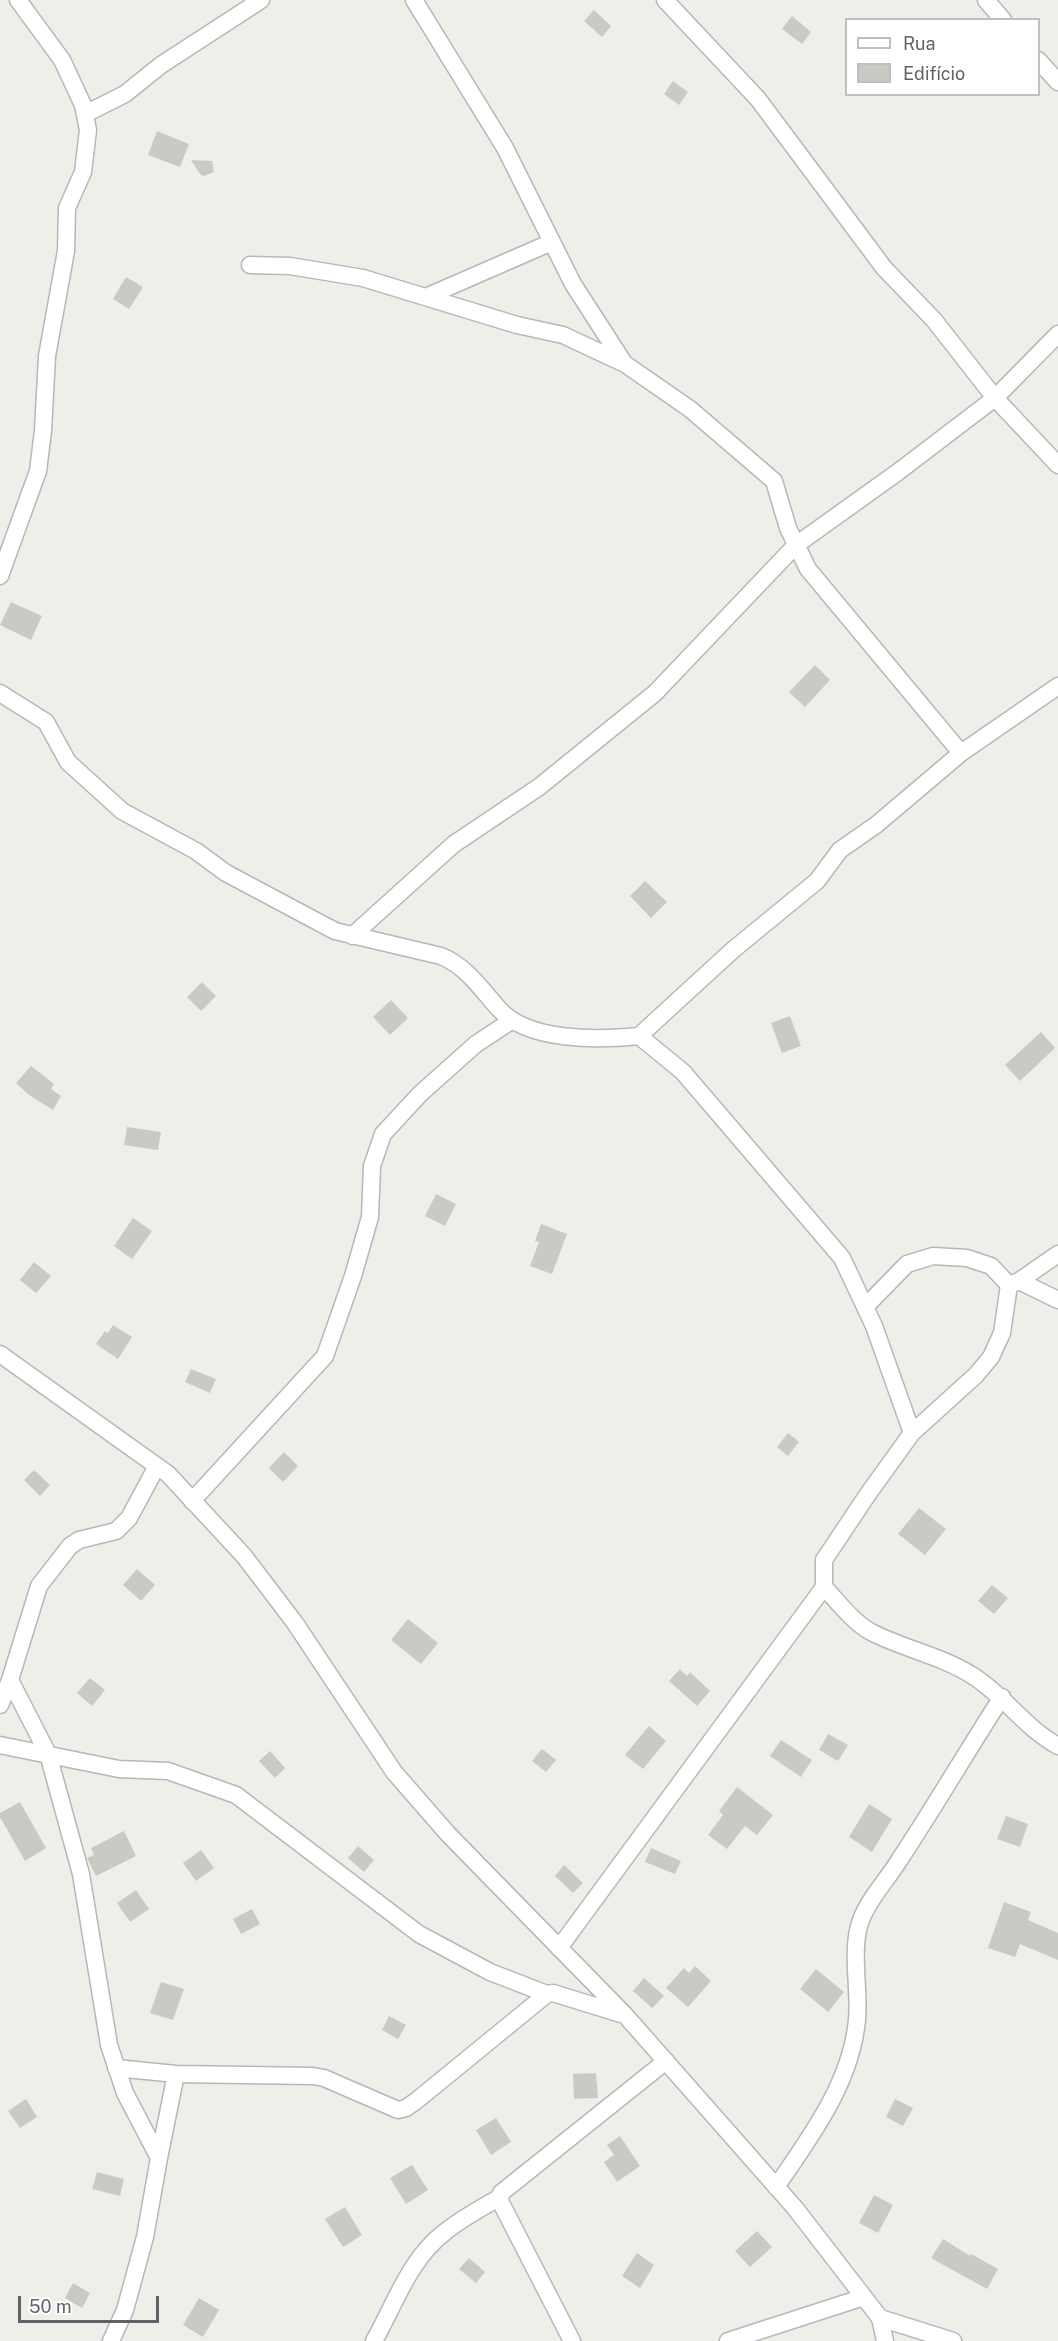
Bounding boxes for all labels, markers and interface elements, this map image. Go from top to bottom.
legend [845,18,1040,96]
text: Rua [903,33,935,54]
text: Edifício [903,63,965,84]
scale bar [21,2284,162,2322]
text: 50 m [29,2296,72,2317]

